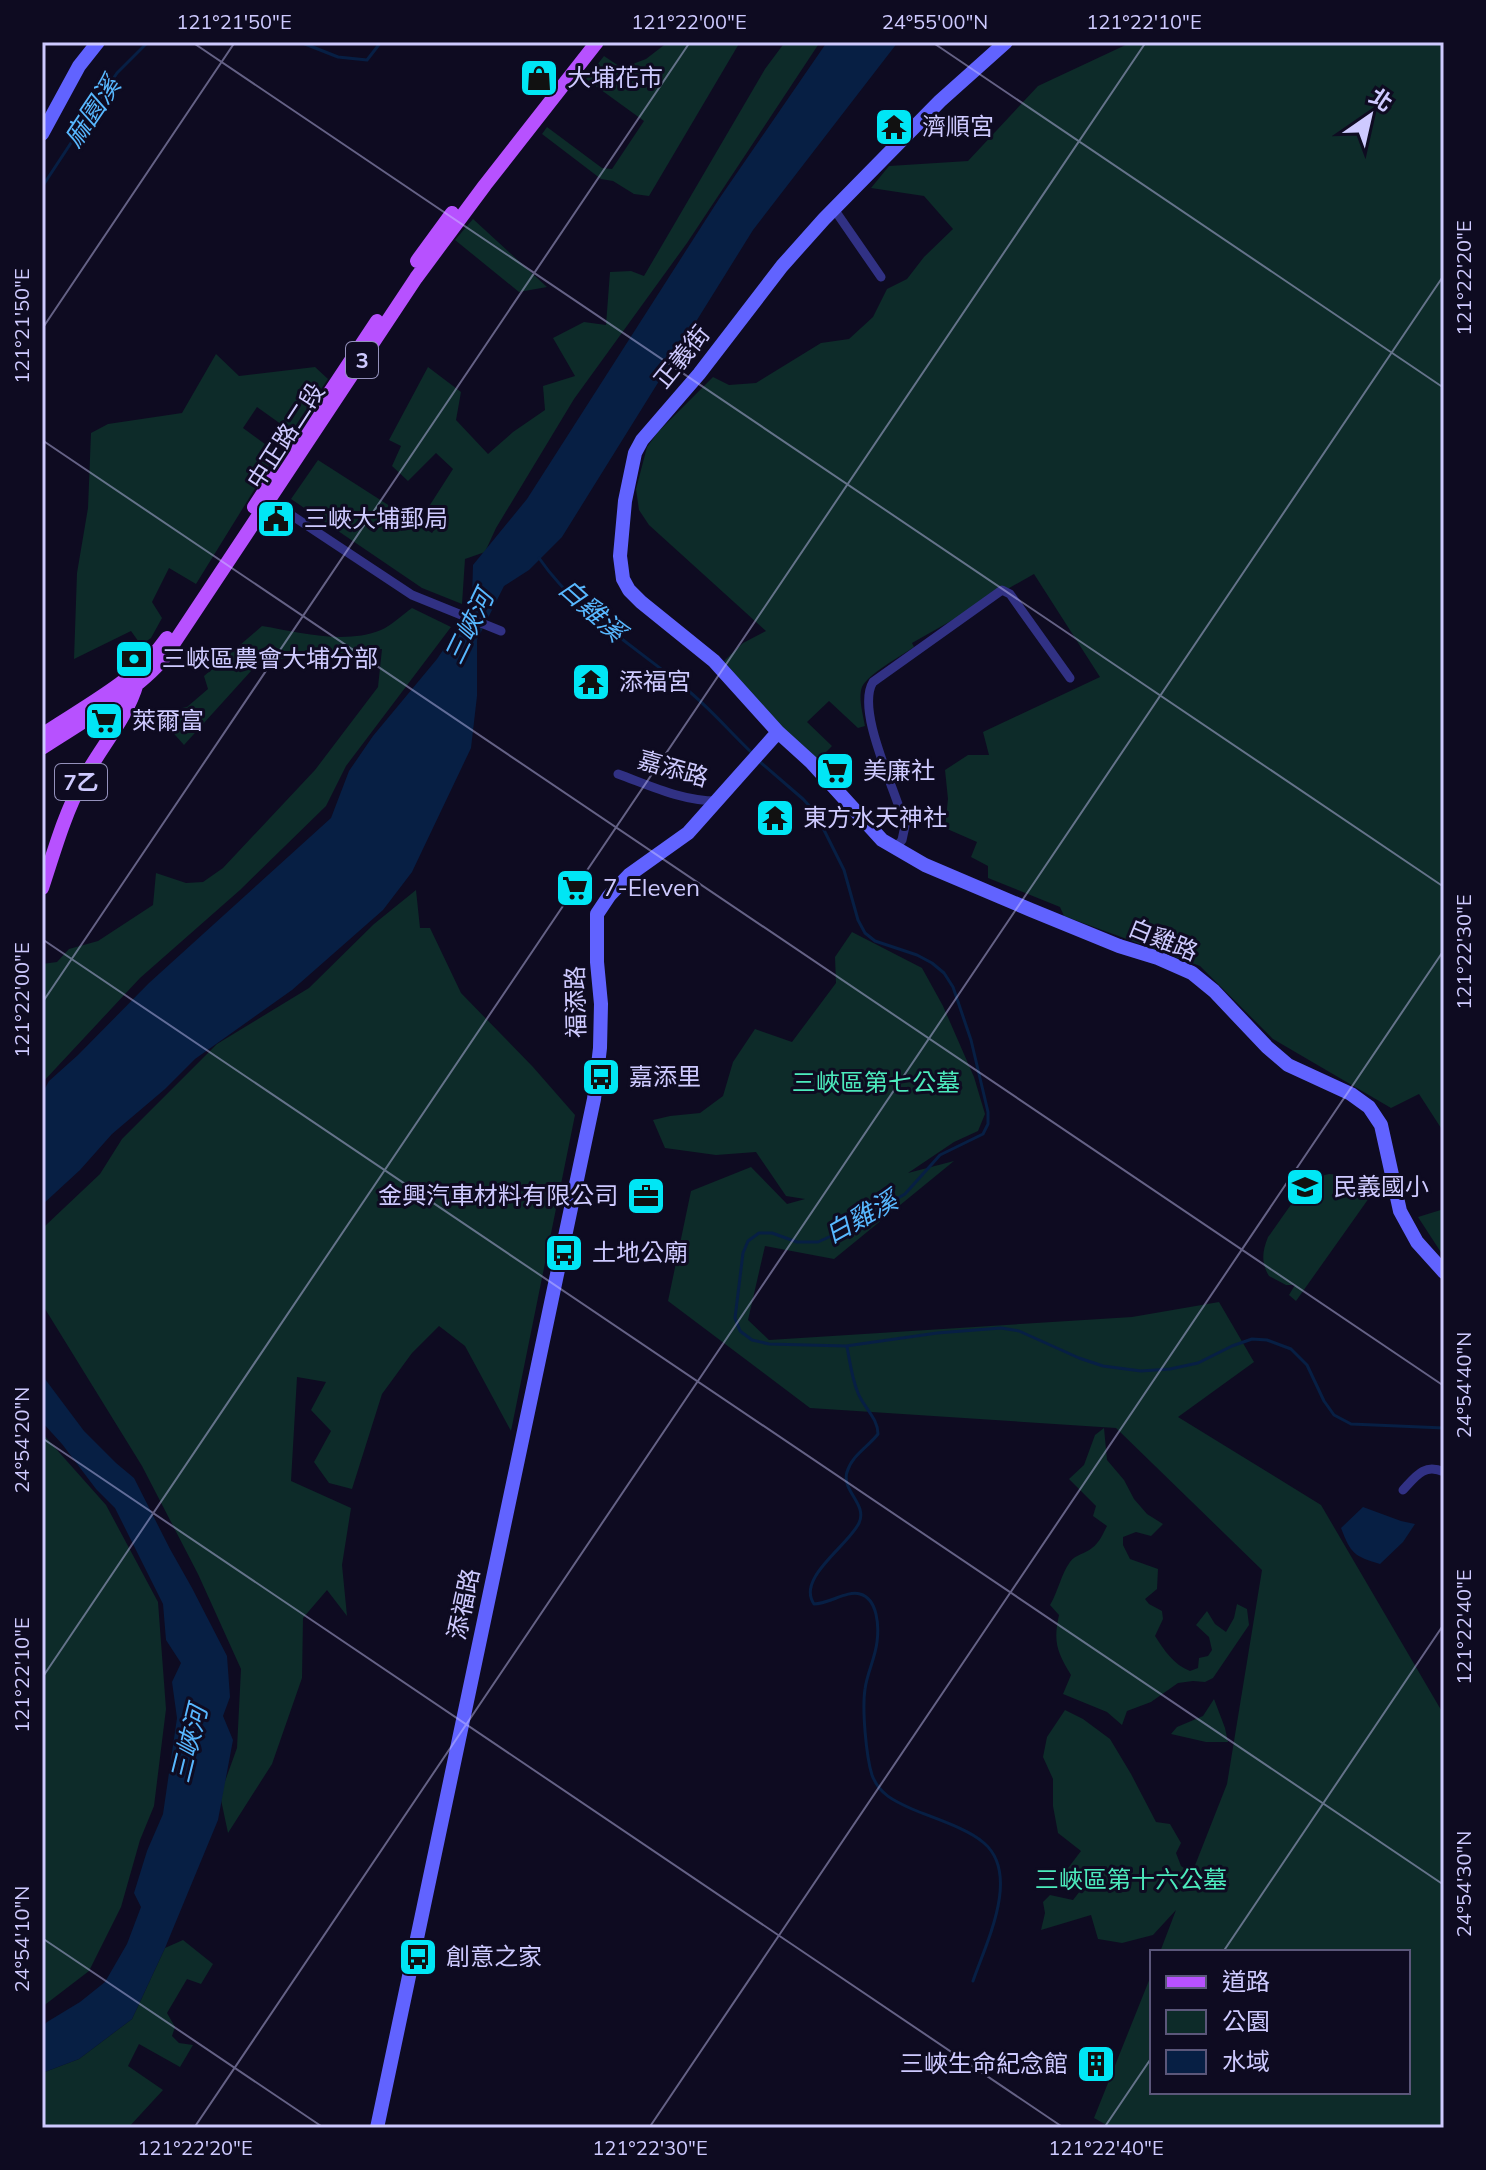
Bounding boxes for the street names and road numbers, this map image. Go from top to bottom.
street label: 正義街 [647,319,716,394]
road number: 3 [346,342,378,378]
street label: 中正路二段 [240,377,330,494]
street label: 嘉添路 [635,744,712,792]
road number: 7乙 [55,764,107,800]
street label: 白雞路 [1124,912,1202,966]
street label: 福添路 [559,966,591,1038]
street label: 添福路 [441,1565,485,1642]

